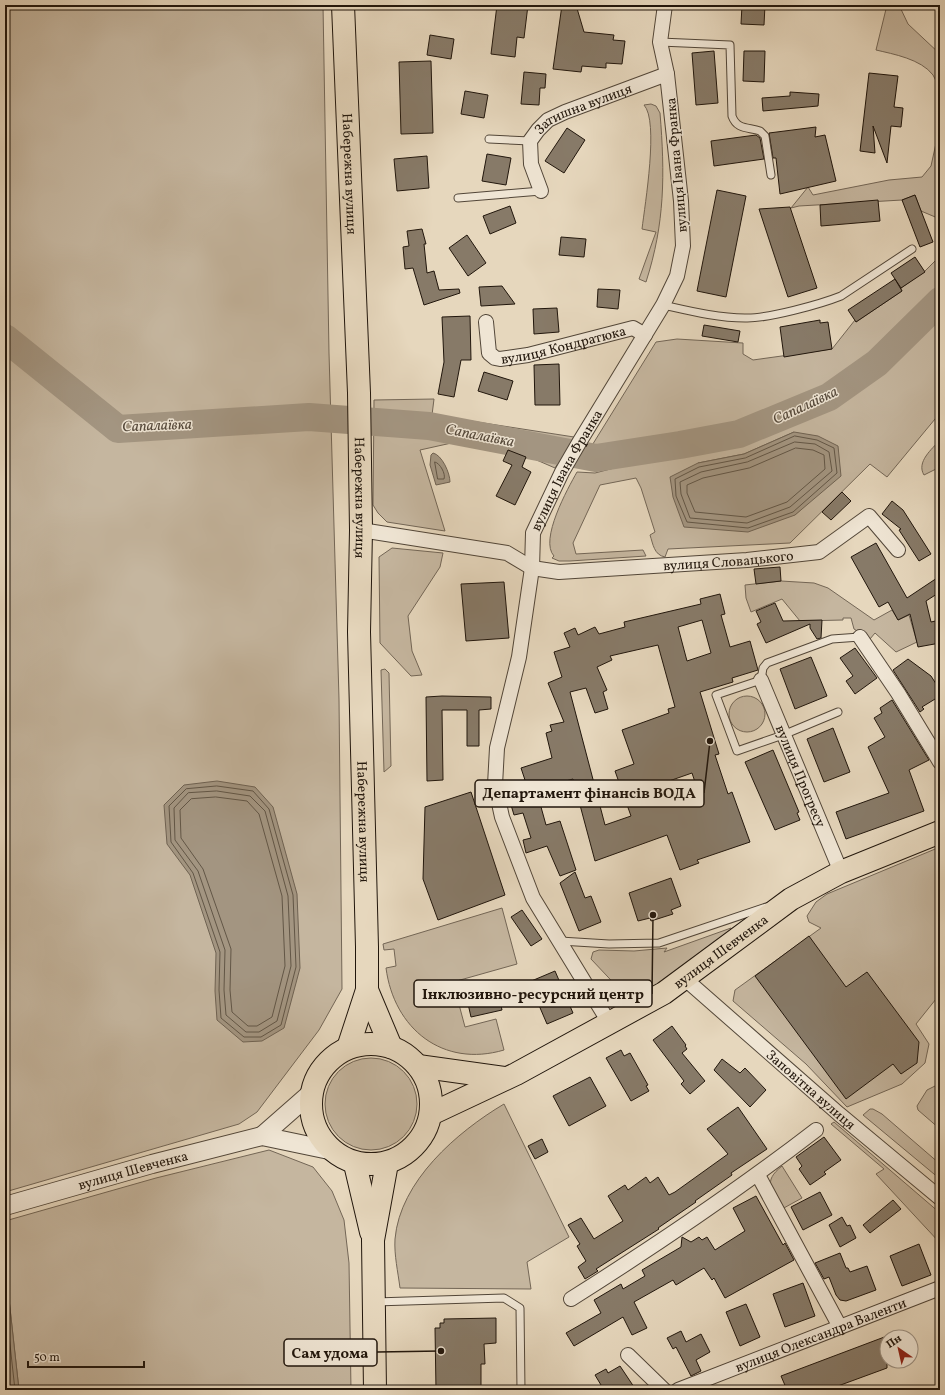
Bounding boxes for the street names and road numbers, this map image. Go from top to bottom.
street label: Затишна вулиця [531,80,635,139]
street label: вулиця Івана Франка [662,97,693,233]
street label: Набережна вулиця [336,113,360,235]
street label: вулиця Кондратюка [500,322,628,370]
street label: вулиця Івана Франка [527,407,608,535]
street label: Набережна вулиця [349,437,369,559]
street label: вулиця Словацького [663,547,795,576]
street label: вулиця Прогресу [770,723,830,831]
street label: Набережна вулиця [351,761,373,883]
street label: вулиця Шевченка [670,911,773,994]
street label: Заповітна вулиця [761,1046,859,1135]
street label: вулиця Шевченка [76,1147,190,1196]
street label: вулиця Олександра Валенти [733,1294,910,1378]

